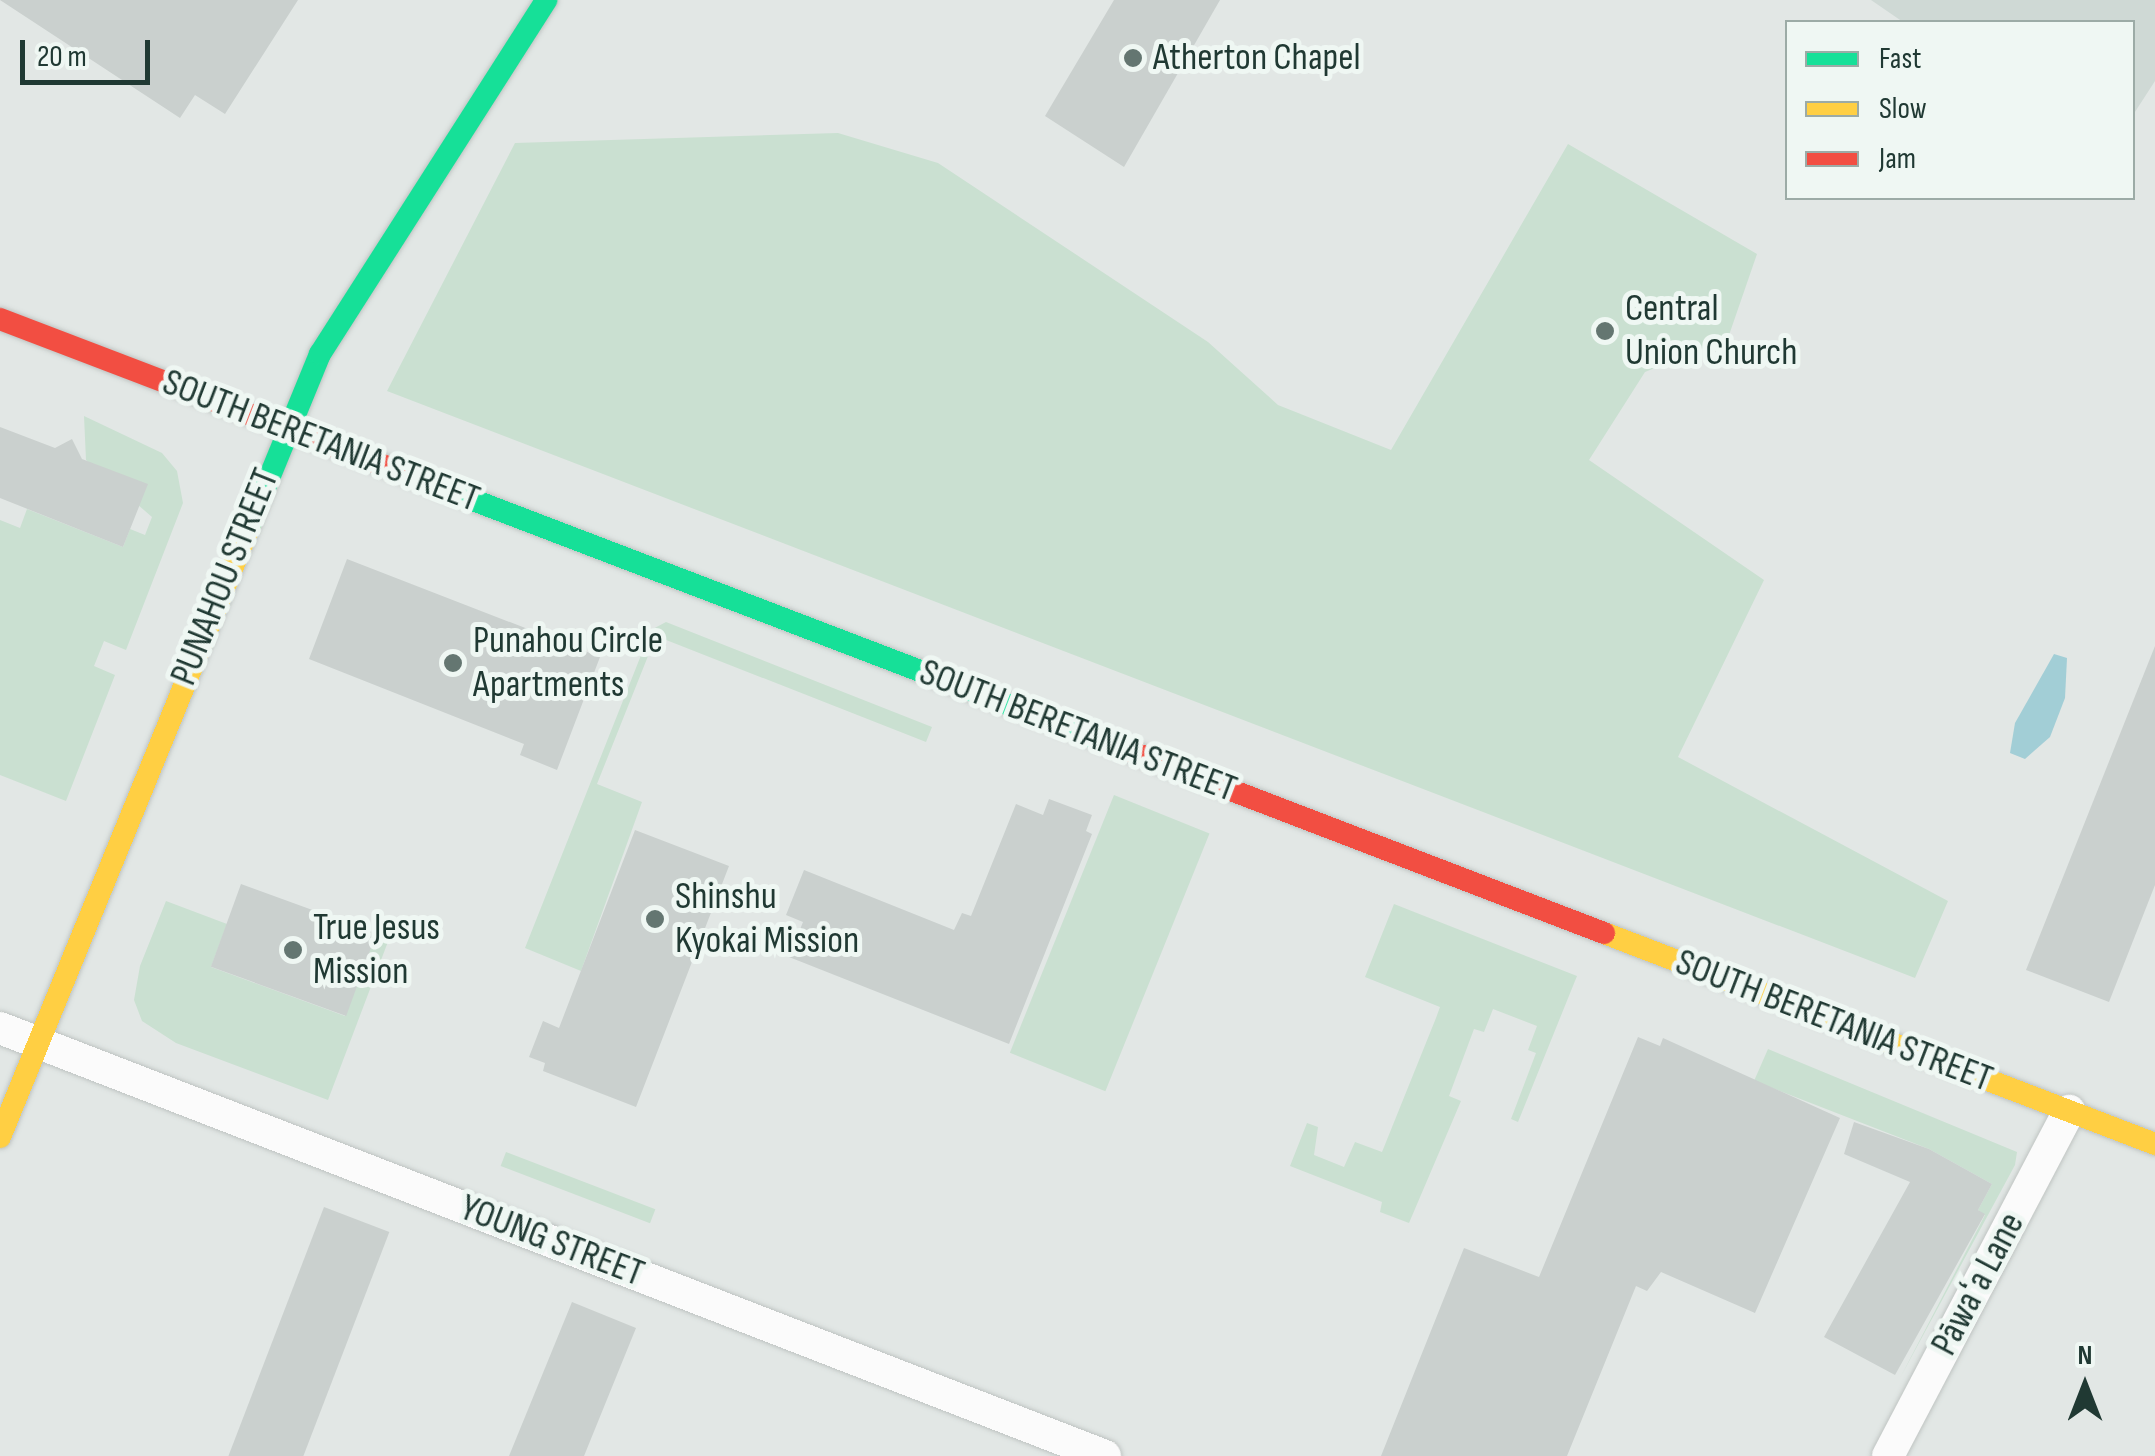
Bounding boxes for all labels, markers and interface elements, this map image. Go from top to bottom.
scale bar [25,20,155,82]
legend [1785,20,2135,200]
place label: Atherton Chapel [1153,35,1361,81]
text: 20 m [37,39,87,75]
text: Fast [1879,41,1921,77]
marker: Atherton Chapel [1122,47,1144,69]
text: Slow [1879,91,1927,127]
text: Jam [1879,141,1916,177]
place label: Central Union Church [1625,286,1798,376]
marker: Central Union Church [1594,320,1616,342]
street label: SOUTH BERETANIA STREET [156,360,486,522]
street label: PUNAHOU STREET [161,462,289,692]
place label: Punahou Circle Apartments [473,618,663,708]
street label: SOUTH BERETANIA STREET [913,650,1243,812]
marker: Punahou Circle Apartments [442,652,464,674]
place label: Shinshu Kyokai Mission [675,874,859,964]
place label: True Jesus Mission [313,905,440,994]
marker: Shinshu Kyokai Mission [644,908,666,930]
marker: True Jesus Mission [282,939,304,961]
street label: SOUTH BERETANIA STREET [1669,940,1999,1102]
street label: YOUNG STREET [454,1185,650,1297]
street label: Pāwaʻa Lane [1921,1204,2035,1364]
north arrow [2035,1336,2135,1436]
text: N [2078,1339,2092,1372]

